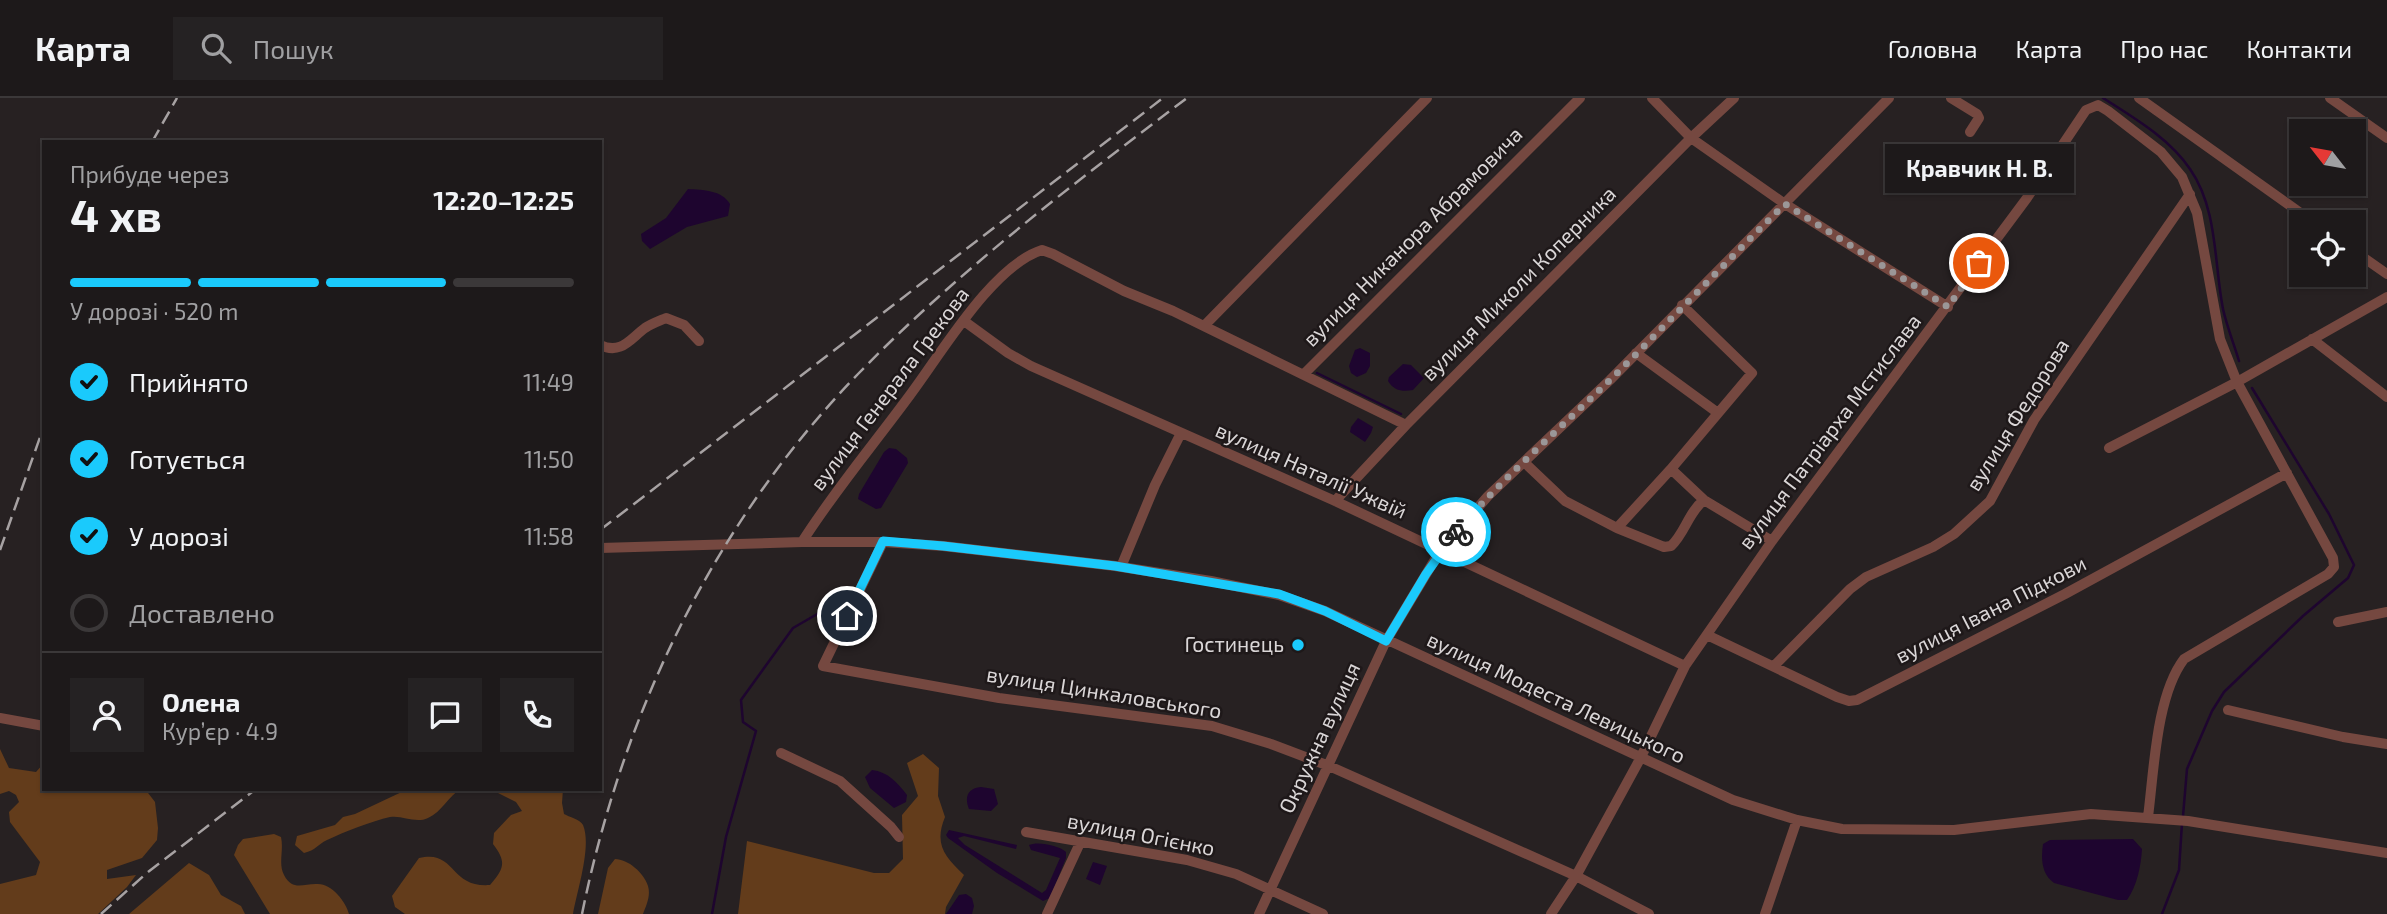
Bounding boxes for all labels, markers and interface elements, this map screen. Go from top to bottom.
search box [173,17,663,80]
text: Карта [35,28,131,68]
icon: search [197,29,235,67]
text: Пошук [253,33,334,64]
text: Головна [1888,34,1978,63]
text: Карта [2016,34,2082,63]
text: Про нас [2120,34,2208,63]
text: Контакти [2246,34,2352,63]
north arrow [2289,119,2366,196]
map controls [2289,119,2366,287]
street label: вулиця Никанора Абрамовича [1297,121,1528,352]
callout: Кравчик Н. В. [1884,144,2074,193]
text: Кравчик Н. В. [1906,154,2053,182]
text: Прибуде через [70,160,230,188]
street label: вулиця Миколи Коперника [1416,181,1621,386]
text: 12:20–12:25 [433,184,574,215]
text: 4 хв [70,186,162,241]
button: locate [2289,210,2366,287]
pin [1949,233,2009,293]
icon: bag [1960,244,1998,282]
street label: вулиця Генерала Грекова [804,282,974,495]
text: У дорозі · 520 m [70,297,238,325]
street label: вулиця Патріарха Мстислава [1732,309,1926,554]
street label: вулиця Федорова [1960,333,2074,495]
icon: check [70,363,108,401]
text: Прийнято [129,366,249,397]
text: 11:49 [523,368,574,396]
street label: вулиця Наталії Ужвій [1212,416,1411,524]
icon: check [70,440,108,478]
text: Готується [129,443,246,474]
text: 11:50 [524,445,574,473]
courier [1421,497,1491,567]
icon: bike [1437,513,1475,551]
icon: check [70,517,108,555]
text: У дорозі [129,520,229,551]
text: 11:58 [524,522,574,550]
street label: вулиця Івана Підкови [1891,550,2090,669]
pin [817,586,877,646]
text: Доставлено [129,597,275,628]
icon: home [828,597,866,635]
street label: вулиця Модеста Левицького [1423,626,1690,769]
place label: Гостинець [1185,631,1284,656]
marker: Гостинець [1290,637,1306,653]
street label: Окружна вулиця [1273,658,1365,817]
street label: вулиця Цинкаловського [985,661,1224,723]
button: person [70,678,144,752]
button: chat [408,678,482,752]
button: phone [500,678,574,752]
text: Олена [162,686,240,717]
text: Кур’єр · 4.9 [162,717,278,745]
street label: вулиця Огієнко [1065,807,1217,861]

